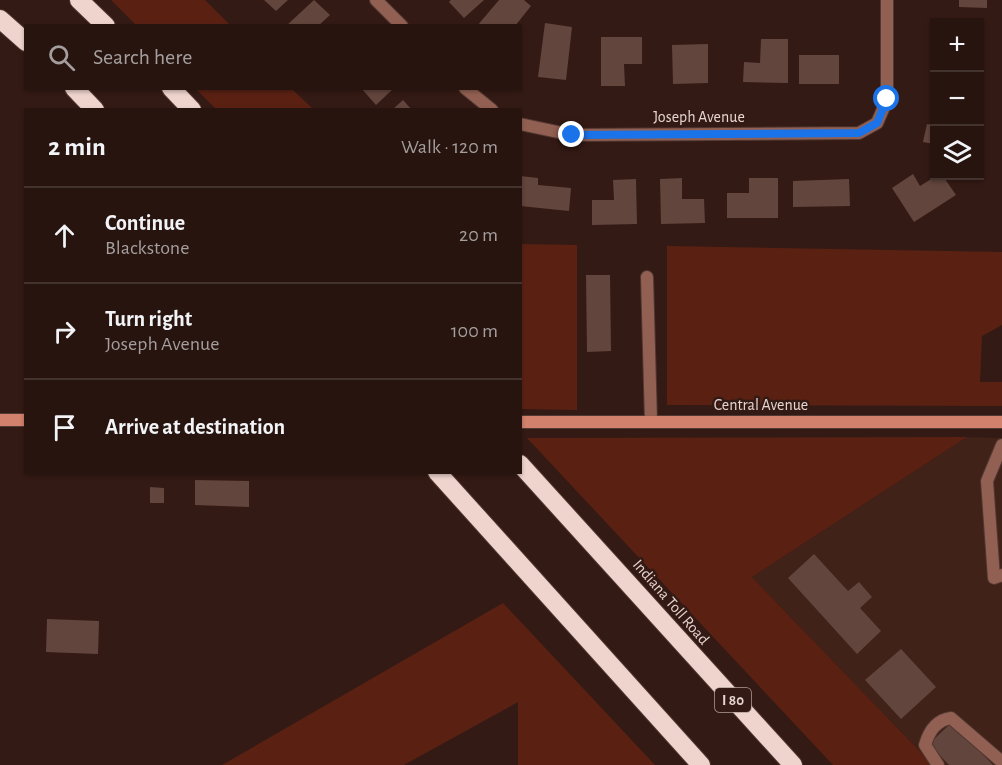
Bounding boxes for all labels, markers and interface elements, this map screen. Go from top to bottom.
map controls [930,18,984,180]
button: + [930,18,984,72]
search box [24,24,522,90]
icon: search [45,41,78,74]
text: Search here [93,46,192,68]
button: − [930,72,984,126]
route start [873,85,899,111]
street label: Joseph Avenue [653,109,745,125]
route end [558,121,584,147]
button: layers [930,126,984,180]
text: 2 min [48,134,106,160]
text: Walk · 120 m [401,137,498,157]
text: Continue [105,212,185,234]
icon: ahead [48,219,81,252]
text: 20 m [459,225,498,245]
text: Blackstone [105,238,189,258]
text: Turn right [105,308,192,330]
icon: right [48,315,81,348]
text: 100 m [451,321,498,341]
text: Joseph Avenue [105,334,219,354]
street label: Central Avenue [714,397,808,413]
icon: arrive [48,411,81,444]
text: Arrive at destination [105,416,285,438]
street label: Indiana Toll Road [630,556,712,648]
road number: I 80 [715,688,751,712]

